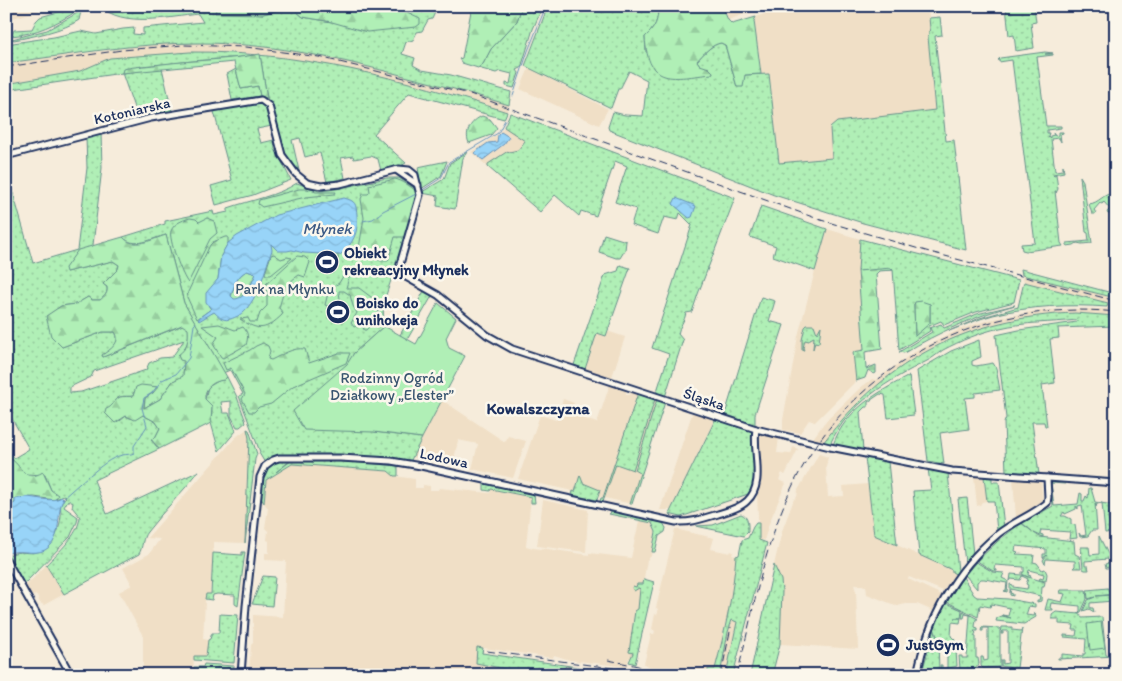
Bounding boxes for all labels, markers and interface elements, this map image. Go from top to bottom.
street label: Kotoniarska [92,93,172,129]
water label: Młynek [302,219,352,238]
place label: Obiekt rekreacyjny Młynek [344,244,469,280]
sports icon: Obiekt rekreacyjny Młynek [314,249,340,275]
park label: Park na Młynku [235,280,335,298]
place label: Boisko do unihokeja [355,294,419,330]
sports icon: Boisko do unihokeja [325,299,351,325]
park label: Rodzinny Ogród Działkowy „Elester” [330,369,455,404]
street label: Śląska [681,384,727,414]
district label: Kowalszczyzna [486,399,590,419]
street label: Lodowa [418,444,470,472]
sports icon: JustGym [875,632,901,658]
place label: JustGym [905,636,964,655]

